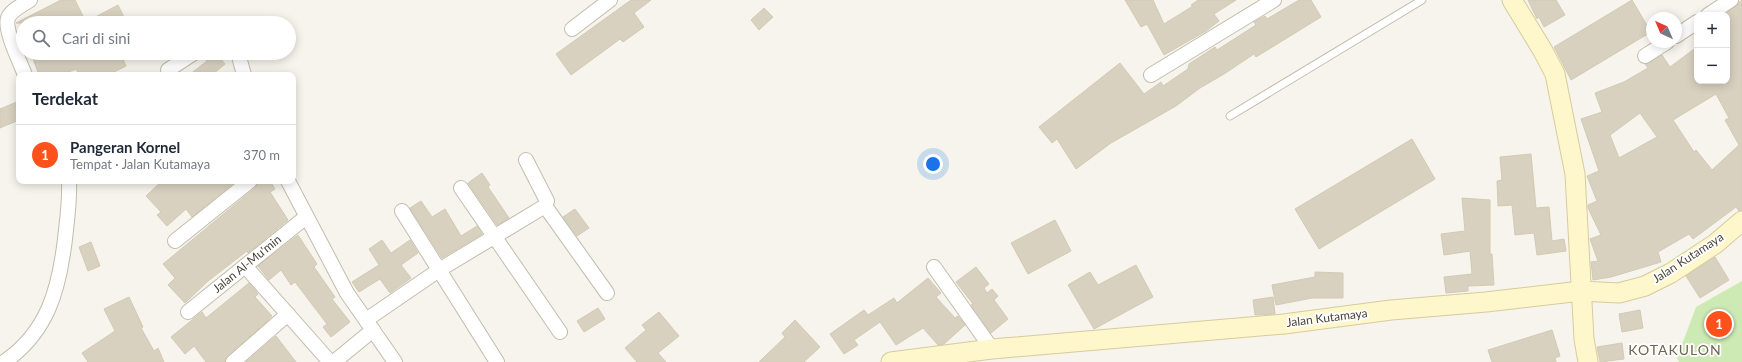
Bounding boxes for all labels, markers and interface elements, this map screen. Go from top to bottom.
north arrow [1646,12,1682,48]
map controls [1694,12,1730,84]
button: + [1694,12,1730,48]
search box [16,16,296,60]
icon: search [30,27,52,49]
text: Cari di sini [62,29,130,47]
button: − [1694,48,1730,84]
text: Terdekat [32,88,98,109]
text: Pangeran Kornel [70,138,180,156]
text: 1 [41,147,49,163]
text: 370 m [243,147,280,163]
your location [923,154,943,174]
text: Tempat · Jalan Kutamaya [70,156,210,172]
street label: Jalan Kutamaya [1649,229,1726,286]
street label: Jalan Al-Mu'min [209,231,284,296]
street label: Jalan Kutamaya [1285,305,1368,330]
pin: 1 [1706,309,1732,339]
district label: KOTAKULON [1628,341,1722,358]

